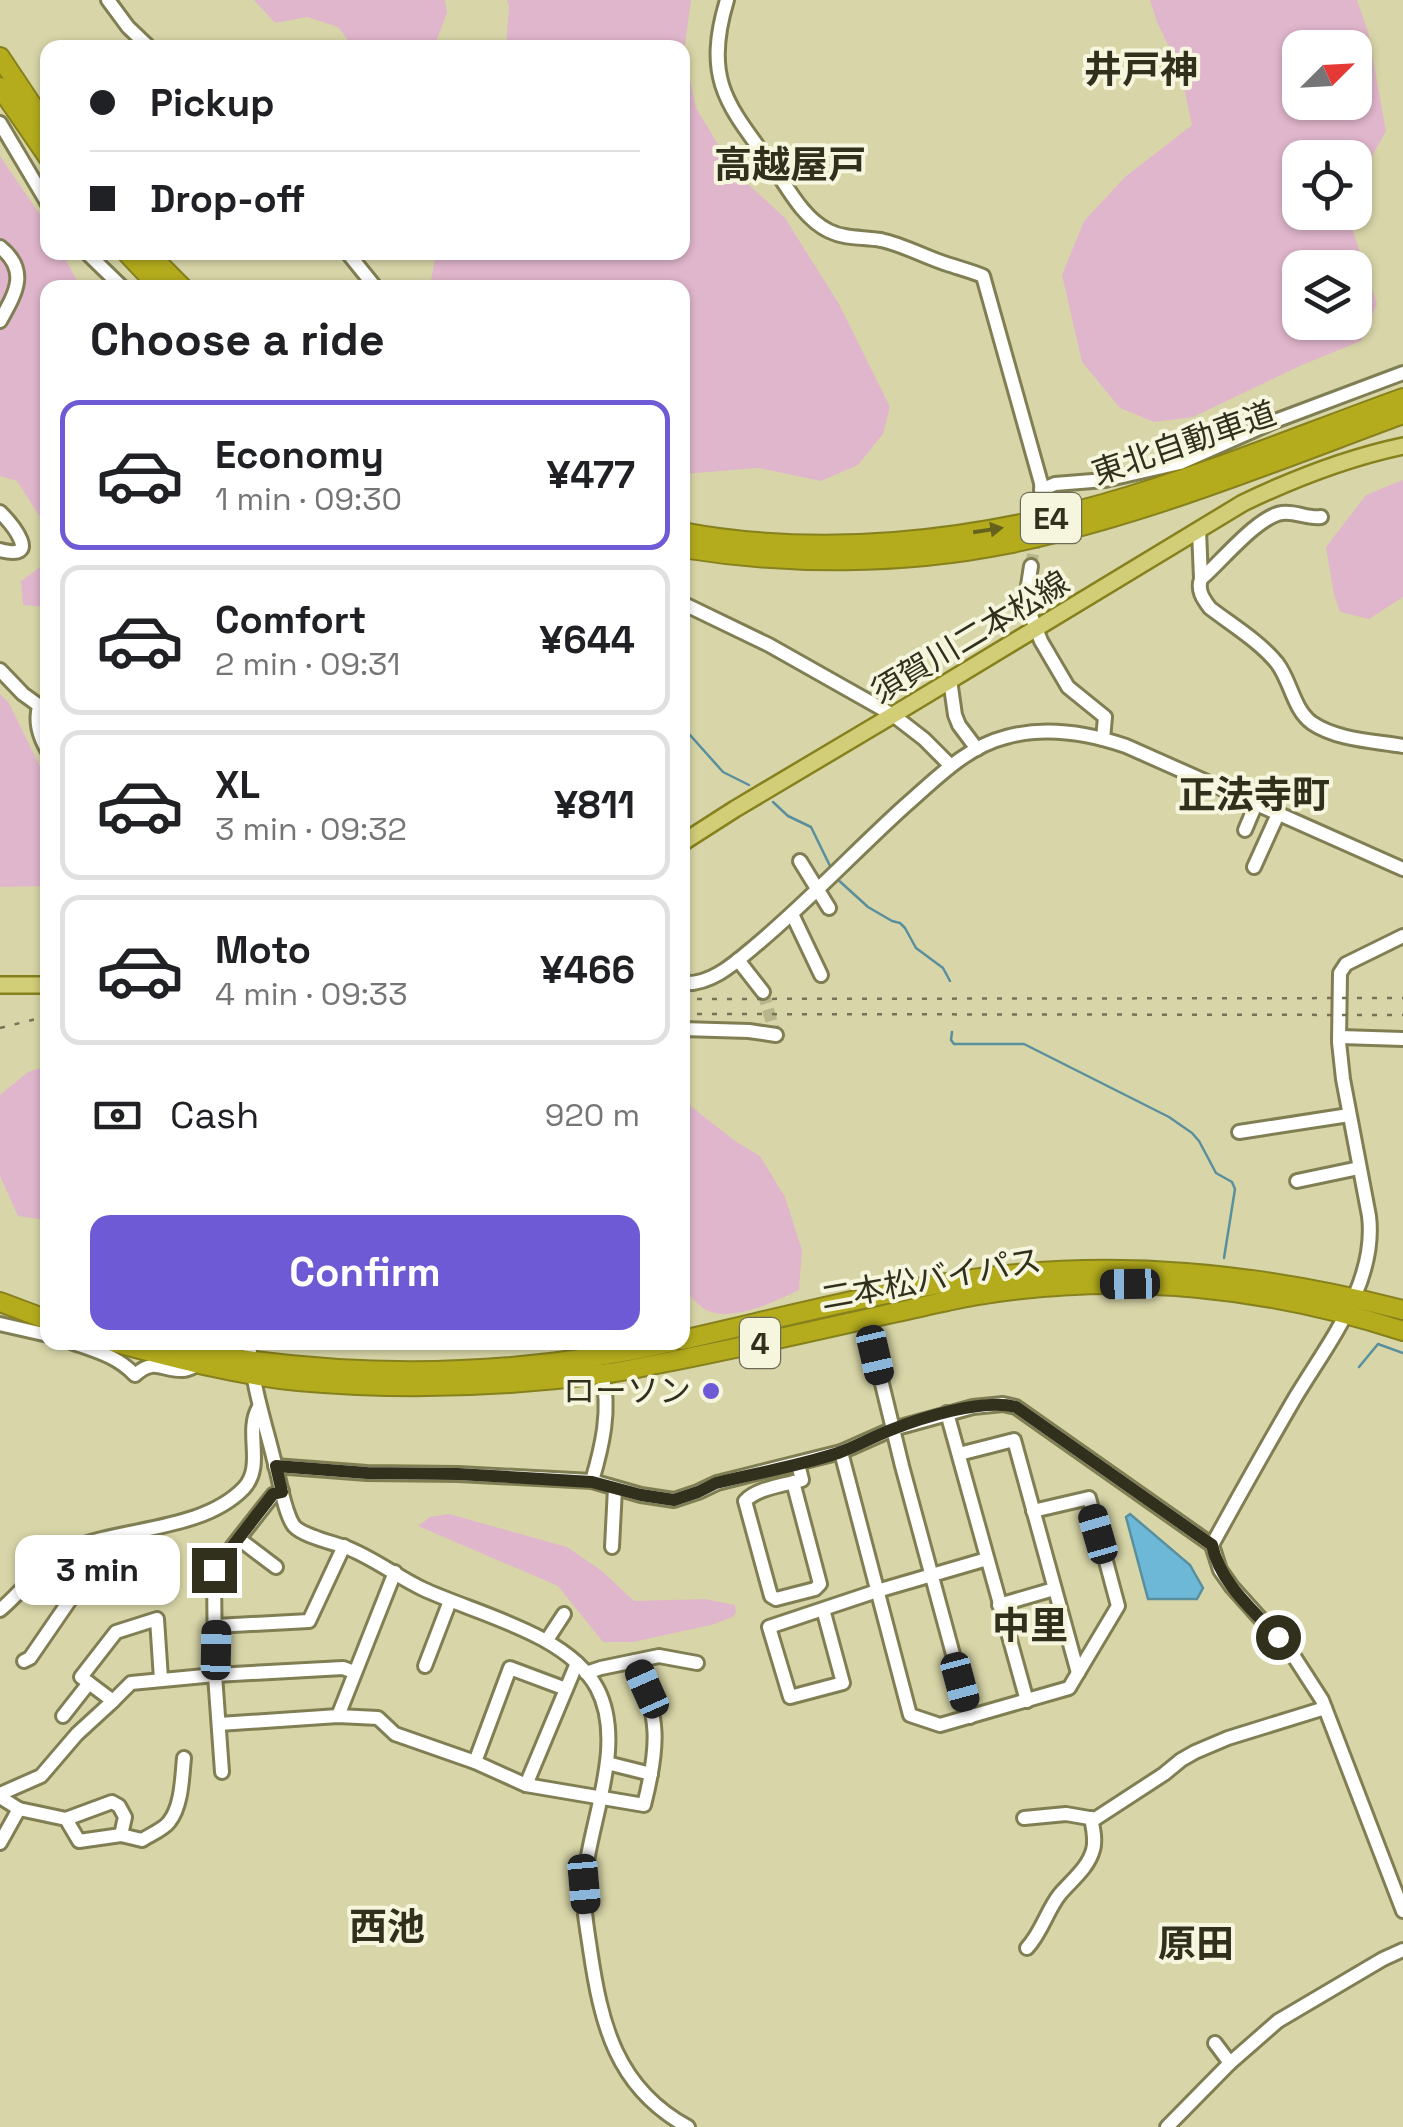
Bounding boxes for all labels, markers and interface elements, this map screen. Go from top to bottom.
north arrow [1282,30,1372,120]
map controls [1282,30,1372,340]
district label: 井戸神 [1084,46,1198,94]
text: Pickup [150,79,274,127]
button: locate [1282,140,1372,230]
district label: 高越屋戸 [714,141,866,189]
text: Drop-off [150,175,305,223]
button: layers [1282,250,1372,340]
text: Choose a ride [90,311,385,368]
street label: 東北自動車道 [1087,393,1281,493]
icon: car [95,430,185,520]
text: Economy [215,431,384,479]
text: ¥477 [547,451,635,499]
text: 1 min · 09:30 [215,479,402,519]
road number: E4 [1021,493,1081,543]
one-way arrow [973,521,1005,537]
street label: 須賀川二本松線 [864,562,1076,712]
icon: car [95,595,185,685]
text: Comfort [215,596,366,644]
text: ¥644 [540,616,635,664]
text: 2 min · 09:31 [215,644,400,684]
icon: car [95,760,185,850]
text: XL [215,761,260,809]
district label: 正法寺町 [1178,771,1330,819]
text: ¥811 [554,781,635,829]
text: 3 min · 09:32 [215,809,407,849]
icon: car [95,925,185,1015]
text: Moto [215,926,311,974]
text: ¥466 [540,946,635,994]
text: 4 min · 09:33 [215,974,407,1014]
icon: cash [90,1088,145,1143]
text: Cash [170,1091,259,1139]
text: 920 m [545,1095,640,1135]
button: Confirm [90,1215,640,1330]
street label: 二本松バイパス [818,1240,1044,1318]
car [1100,1268,1160,1300]
road number: 4 [740,1318,780,1368]
car [854,1322,896,1388]
place label: ローソン [563,1371,691,1411]
marker: ローソン [700,1380,722,1402]
car [1075,1501,1121,1567]
callout: 3 min [14,1535,179,1605]
route end [192,1548,237,1593]
text: 3 min [56,1550,139,1590]
district label: 中里 [992,1602,1068,1650]
route start [1256,1615,1301,1660]
car [200,1620,232,1680]
car [938,1649,982,1715]
car [621,1655,673,1723]
car [566,1853,602,1915]
district label: 西池 [349,1903,425,1951]
district label: 原田 [1158,1920,1234,1968]

